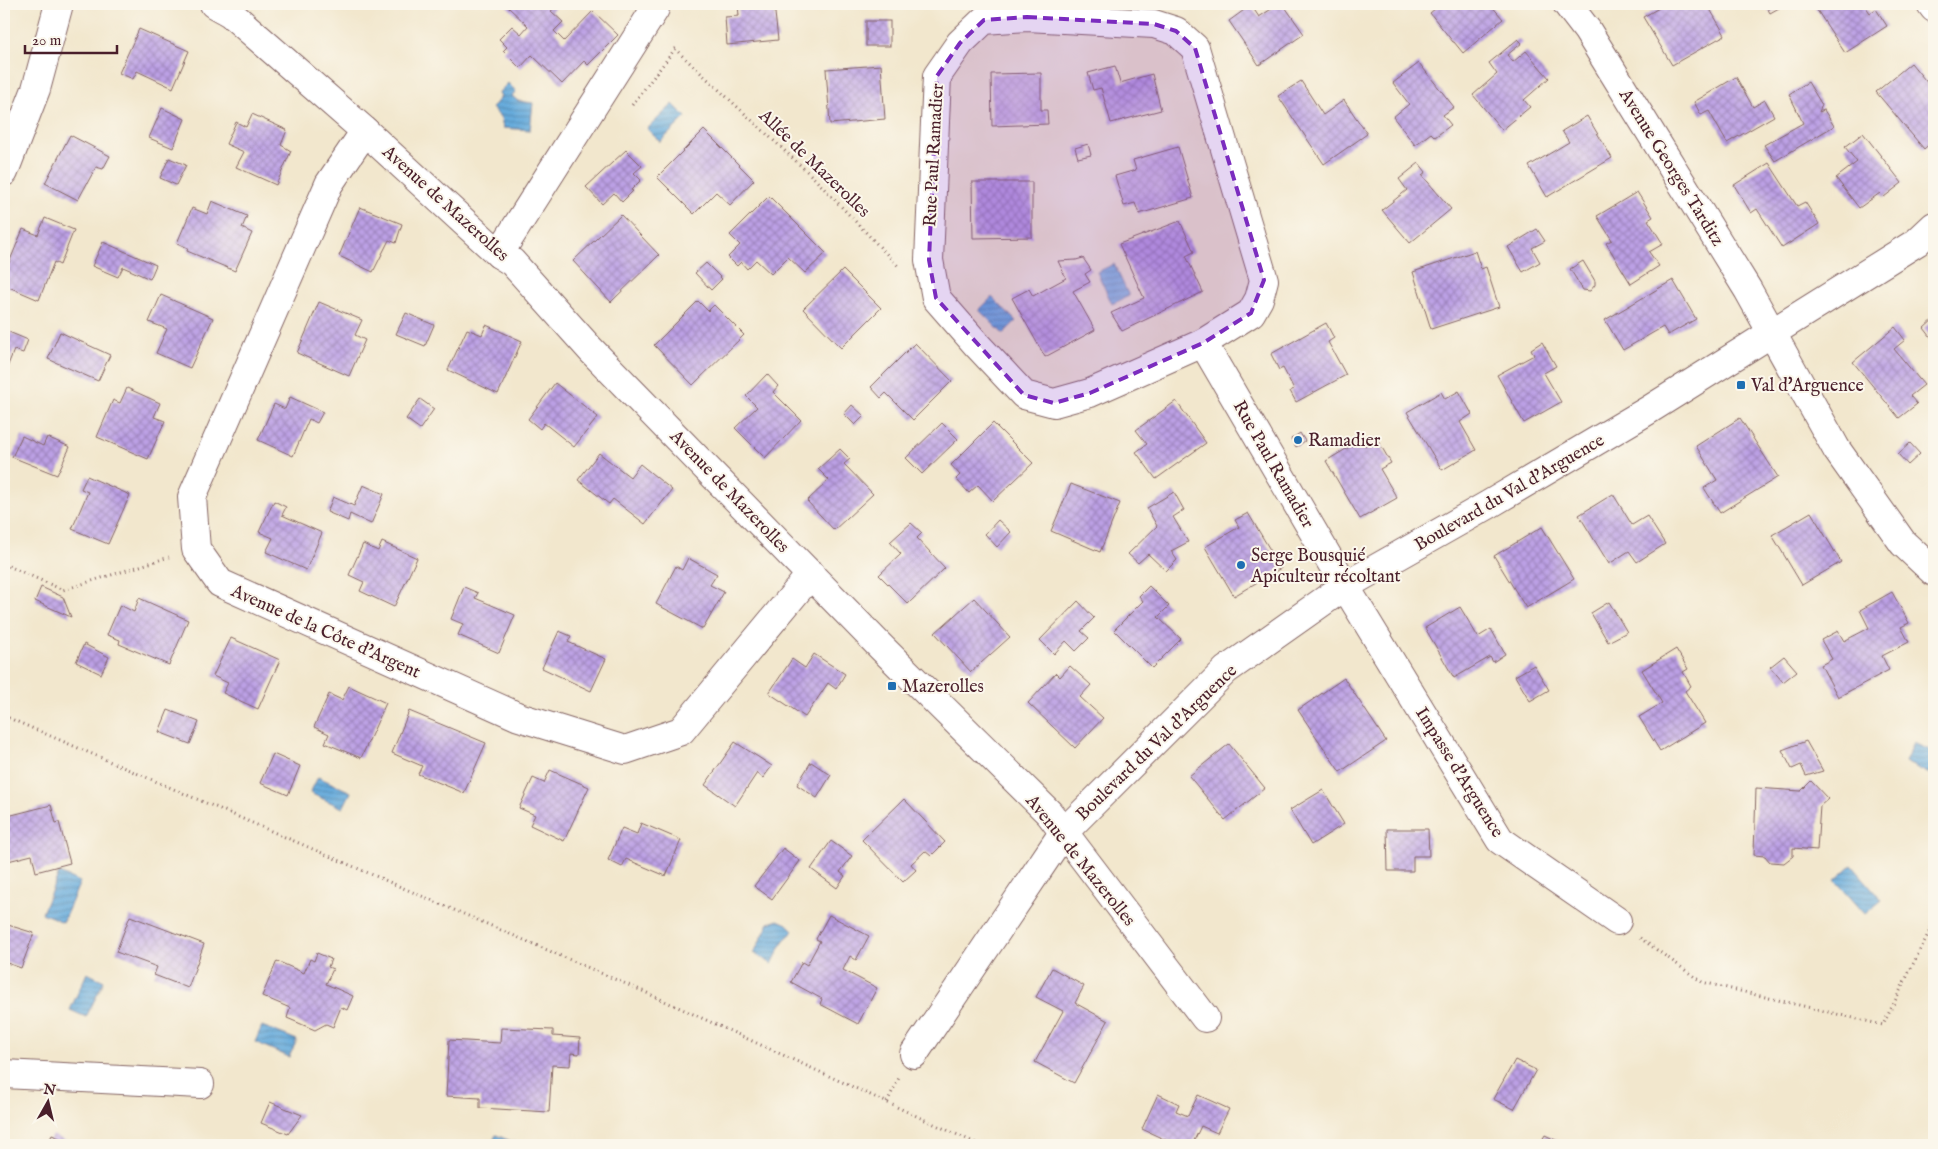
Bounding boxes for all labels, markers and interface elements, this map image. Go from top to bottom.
scale bar [25,22,118,54]
text: 20 m [32,31,62,50]
street label: Rue Paul Ramadier [919,82,950,227]
street label: Avenue Georges Tarditz [1612,84,1728,251]
street label: Allée de Mazerolles [753,104,874,223]
street label: Avenue de Mazerolles [376,140,513,267]
place label: Val d'Arguence [1750,375,1864,398]
marker: Val d'Arguence [1735,379,1747,391]
street label: Rue Paul Ramadier [1227,397,1319,533]
street label: Avenue de Mazerolles [663,425,794,559]
street label: Boulevard du Val d'Arguence [1411,429,1609,557]
place label: Ramadier [1308,430,1381,453]
marker: Ramadier [1292,434,1304,446]
place label: Serge Bousquié Apiculteur récoltant [1250,545,1401,589]
marker: Serge Bousquié Apiculteur récoltant [1235,559,1247,571]
street label: Avenue de la Côte d'Argent [226,580,424,684]
street label: Boulevard du Val d'Arguence [1072,660,1243,826]
place label: Mazerolles [902,676,984,699]
marker: Mazerolles [886,680,898,692]
street label: Impasse d'Arguence [1409,703,1508,842]
street label: Avenue de Mazerolles [1019,790,1140,931]
north arrow [22,1076,72,1126]
text: N [41,1080,57,1100]

